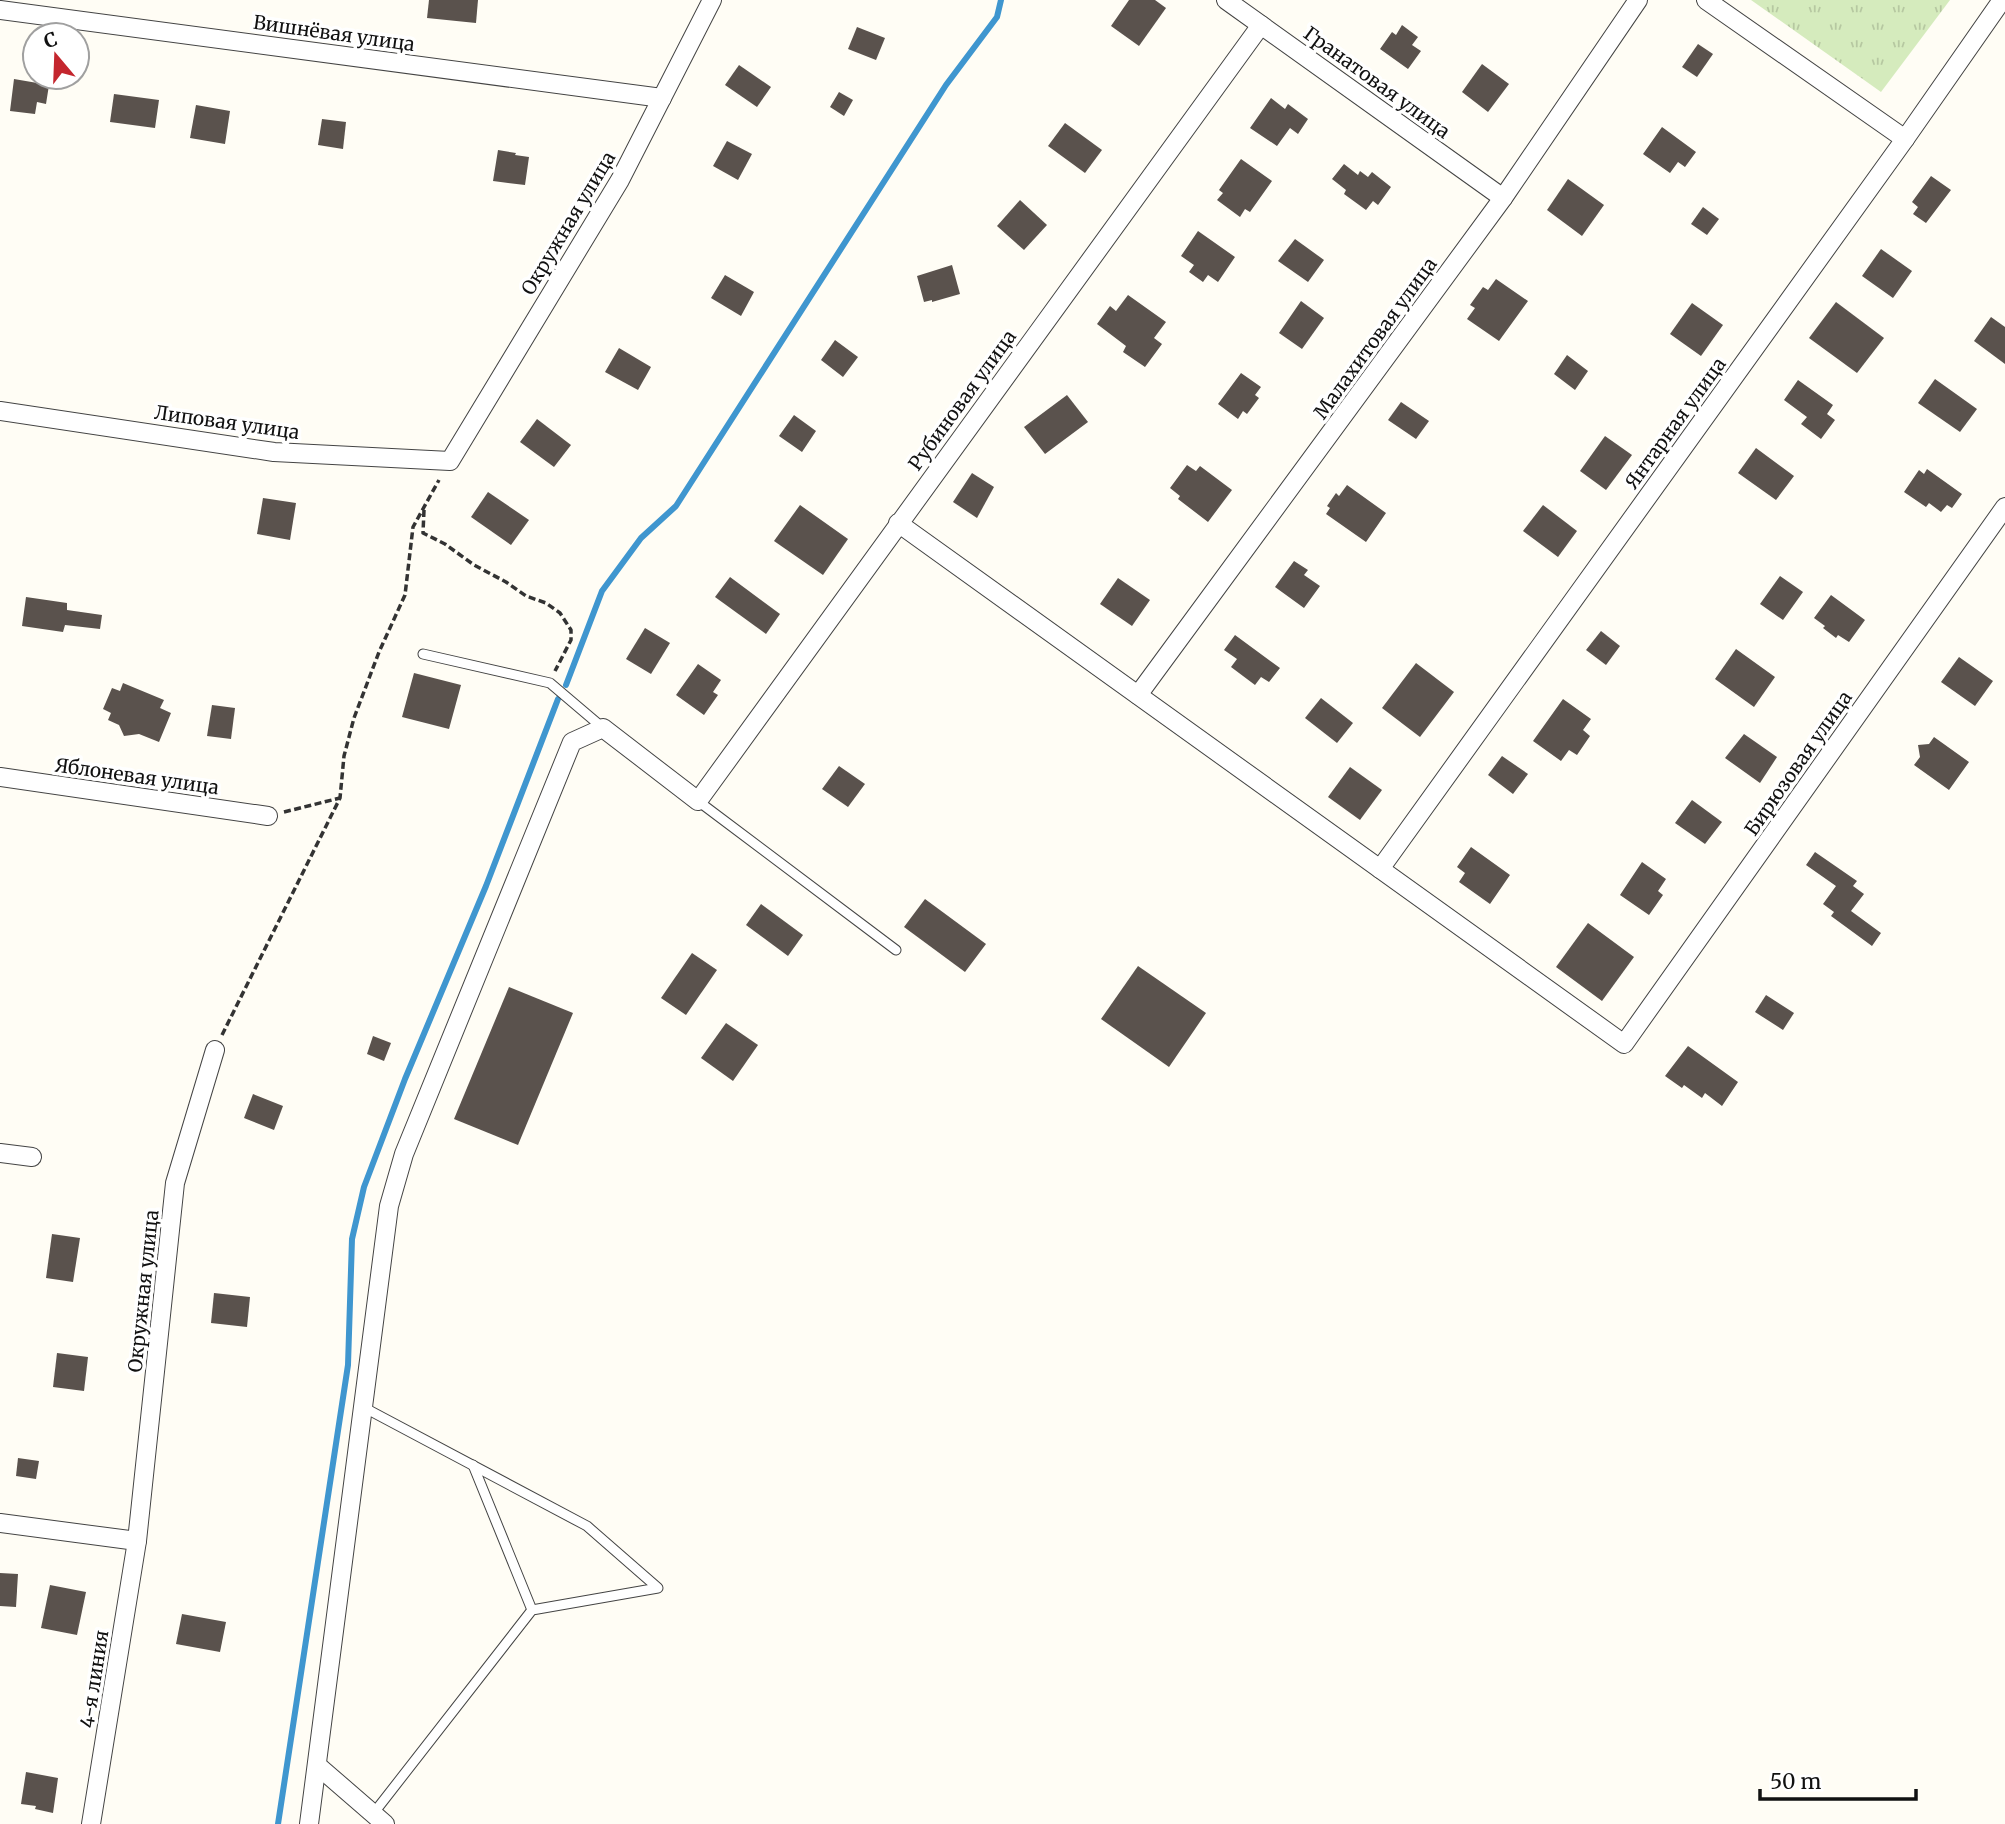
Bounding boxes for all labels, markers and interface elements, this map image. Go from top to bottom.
street label: Вишнёвая улица [252,10,416,56]
north arrow [21,21,91,91]
street label: Гранатовая улица [1299,21,1455,143]
text: С [41,27,60,53]
street label: Окружная улица [516,147,620,299]
street label: Малахитовая улица [1308,252,1442,424]
street label: Рубиновая улица [903,325,1021,475]
street label: Янтарная улица [1619,353,1731,493]
street label: Липовая улица [153,400,301,444]
street label: Бирюзовая улица [1739,686,1857,840]
street label: Яблоневая улица [54,753,220,799]
street label: Окружная улица [123,1209,163,1373]
street label: 4-я линия [74,1628,114,1730]
scale bar [1760,1758,1916,1802]
text: 50 m [1770,1768,1821,1795]

